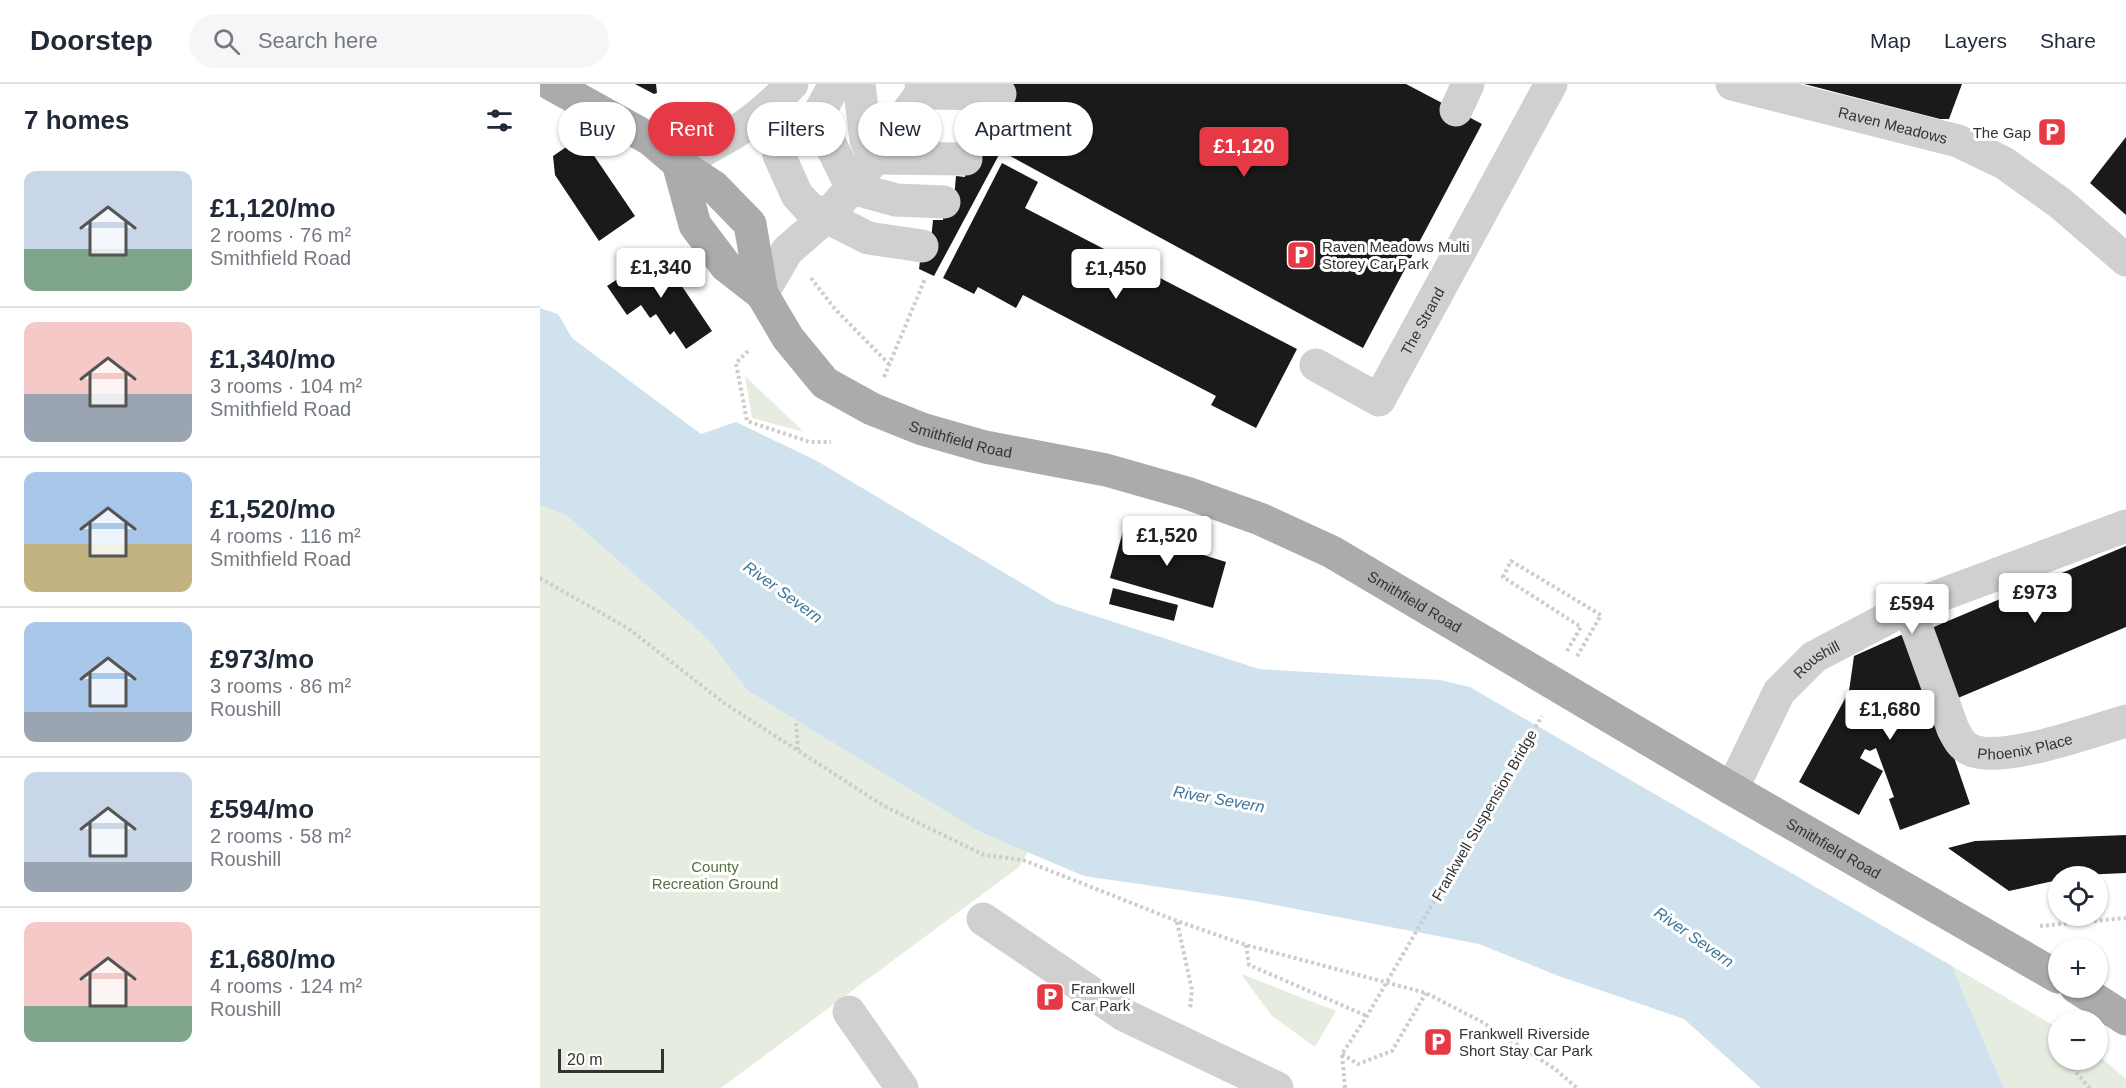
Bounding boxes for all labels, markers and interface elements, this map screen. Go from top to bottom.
search box [189,14,609,68]
text: Doorstep [30,25,153,56]
icon: search [210,25,243,58]
text: Search here [258,28,378,53]
text: Map [1870,29,1911,52]
text: Layers [1944,29,2007,52]
text: Share [2040,29,2096,52]
chip: Buy [558,102,636,156]
chip: Rent [648,102,735,156]
chip: Filters [747,102,846,156]
chip: New [858,102,942,156]
chip: Apartment [954,102,1093,156]
street label: Raven Meadows [1837,103,1949,147]
icon: filters [483,104,516,137]
text: 7 homes [24,105,130,135]
parking icon: The Gap [2036,116,2068,148]
place label: The Gap [1973,124,2031,141]
pin: £1,120 [1195,127,1293,178]
text: £1,120 [1213,135,1275,157]
text: £1,120/mo [210,193,336,223]
icon: home [72,195,144,267]
text: 2 rooms · 76 m² [210,224,351,246]
place label: Raven Meadows Multi Storey Car Park [1322,238,1470,272]
parking icon: Raven Meadows Multi Storey Car Park [1285,239,1317,271]
text: Smithfield Road [210,247,351,269]
pin: £1,340 [612,248,710,299]
pin: £1,450 [1067,249,1165,300]
text: £1,340 [630,256,692,278]
text: £1,450 [1085,257,1147,279]
street label: The Strand [1397,284,1447,358]
text: £1,340/mo [210,344,336,374]
icon: home [72,346,144,418]
text: 3 rooms · 104 m² [210,375,362,397]
text: Smithfield Road [210,398,351,420]
street label: Smithfield Road [907,416,1014,460]
text: £1,520/mo [210,494,336,524]
icon: home [72,496,144,568]
pin: £1,520 [1118,516,1216,567]
text: £1,520 [1136,524,1198,546]
text: 4 rooms · 116 m² [210,525,361,547]
text: Smithfield Road [210,548,351,570]
water label: River Severn [741,558,825,626]
street label: Smithfield Road [1365,567,1465,635]
pin: £973 [1999,573,2071,624]
text: £973 [2013,581,2057,603]
pin: £594 [1876,584,1948,635]
text: £594 [1890,592,1934,614]
street label: Roushill [1790,637,1842,681]
text: £973/mo [210,644,314,674]
icon: home [72,646,144,718]
text: 3 rooms · 86 m² [210,675,351,697]
pin: £1,680 [1841,690,1939,741]
text: Roushill [210,698,281,720]
text: £1,680 [1859,698,1921,720]
street label: Frankwell Suspension Bridge [1428,727,1540,903]
street label: Phoenix Place [1977,730,2074,762]
water label: River Severn [1172,783,1266,815]
text: £594/mo [210,794,314,824]
icon: home [72,796,144,868]
street label: Smithfield Road [1784,814,1884,882]
text: 2 rooms · 58 m² [210,825,351,847]
text: Roushill [210,848,281,870]
park label: County Recreation Ground [652,858,778,892]
map controls [2048,866,2108,1070]
button: locate [2048,866,2108,926]
water label: River Severn [1651,904,1737,971]
button: + [2048,938,2108,998]
text: £1,680/mo [210,944,336,974]
icon: home [72,946,144,1018]
text: 4 rooms · 124 m² [210,975,362,997]
place label: Frankwell Car Park [1071,980,1135,1014]
parking icon: Frankwell Car Park [1034,981,1066,1013]
text: Roushill [210,998,281,1020]
button: − [2048,1010,2108,1070]
place label: Frankwell Riverside Short Stay Car Park [1459,1025,1593,1059]
parking icon: Frankwell Riverside Short Stay Car Park [1422,1026,1454,1058]
scale bar [558,1046,664,1074]
text: 20 m [567,1051,603,1068]

